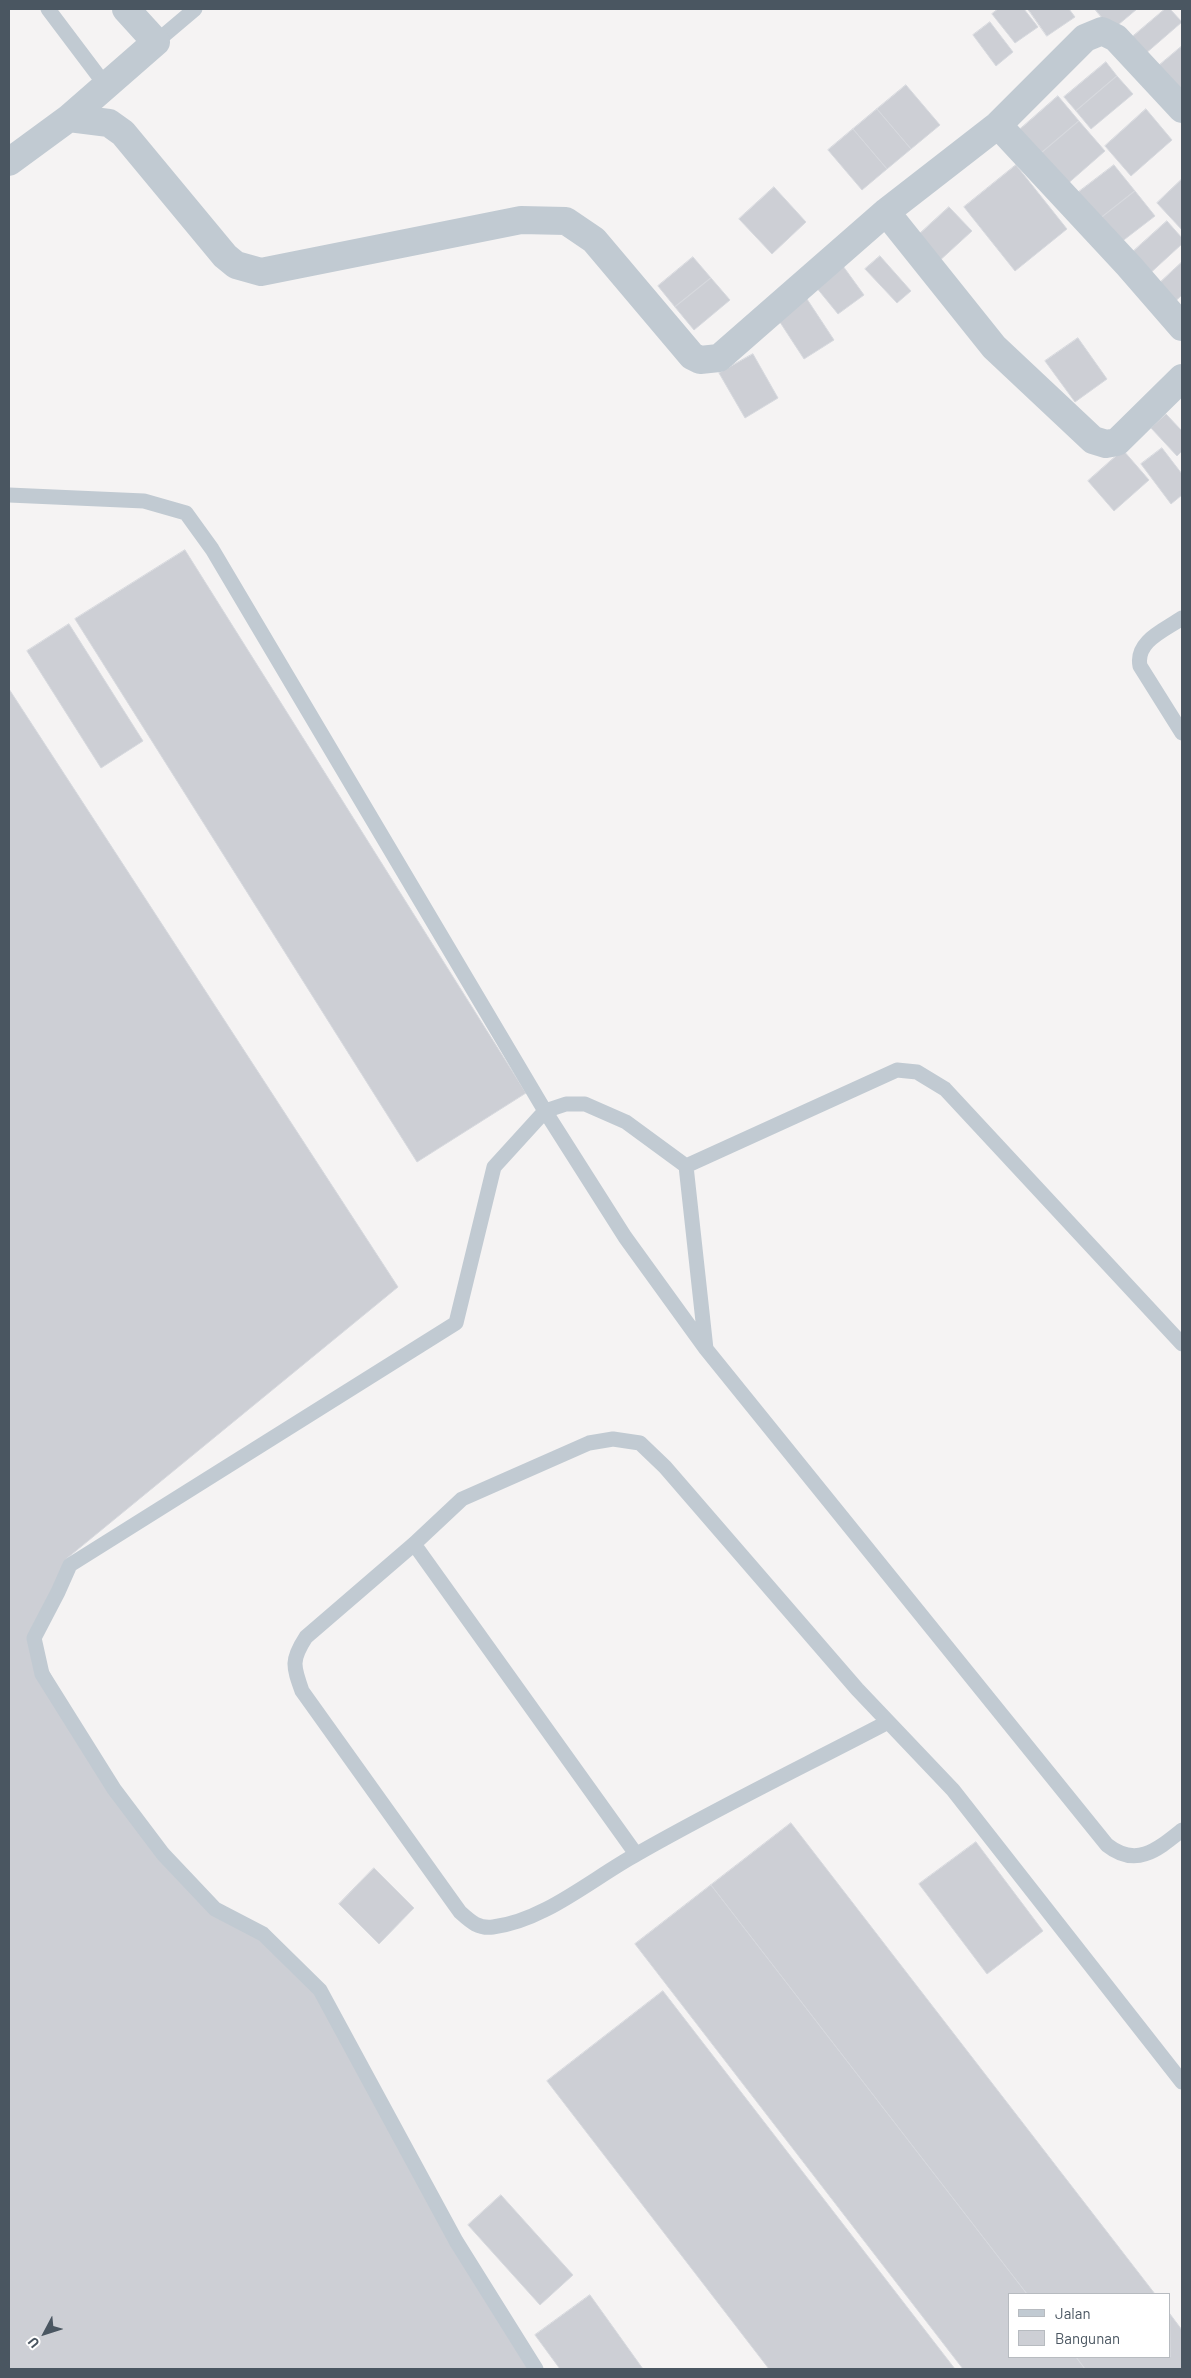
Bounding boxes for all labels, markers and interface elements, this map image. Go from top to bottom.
legend [1008,2293,1171,2358]
text: Jalan [1055,2304,1091,2322]
north arrow [20,2308,70,2358]
text: Bangunan [1055,2329,1120,2347]
text: U [24,2334,42,2352]

